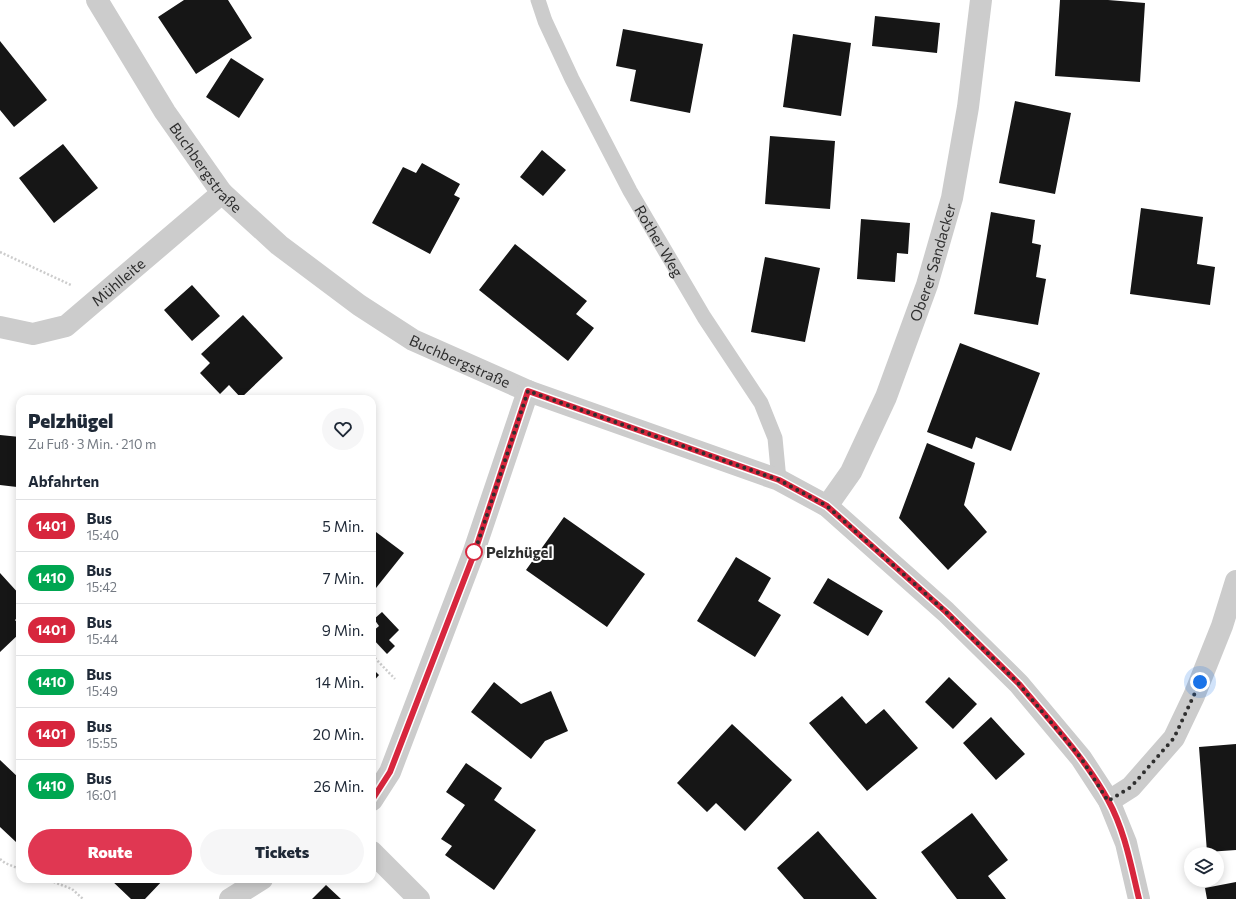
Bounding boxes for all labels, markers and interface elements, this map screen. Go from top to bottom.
street label: Buchbergstraße [166,119,246,216]
street label: Oberer Sandacker [906,201,959,324]
street label: Rother Weg [631,202,687,280]
street label: Mühlleite [88,254,148,310]
street label: Buchbergstraße [407,331,513,391]
button: heart [322,408,364,450]
text: Pelzhügel [28,409,113,432]
text: Zu Fuß · 3 Min. · 210 m [28,436,156,452]
text: Abfahrten [28,472,99,490]
text: Bus [87,509,112,527]
text: 1401 [36,517,67,534]
text: 5 Min. [322,517,364,535]
text: 15:40 [87,527,119,543]
marker: Pelzhügel [465,543,483,561]
place label: Pelzhügel [486,543,553,561]
text: Bus [86,561,112,579]
text: 1410 [36,569,66,586]
text: 7 Min. [323,569,364,587]
text: 15:42 [86,579,117,595]
text: Bus [87,613,112,631]
text: 1401 [36,621,67,638]
text: 9 Min. [322,621,364,639]
text: 15:44 [87,631,118,647]
text: Bus [86,665,112,683]
your location [1190,672,1210,692]
text: 1410 [36,673,66,690]
text: 14 Min. [315,673,364,691]
text: 15:49 [86,683,118,699]
text: Bus [87,717,112,735]
text: 1401 [36,725,67,742]
text: 20 Min. [313,725,364,743]
text: 15:55 [87,735,118,751]
text: Bus [86,769,112,787]
text: 1410 [36,777,66,794]
text: 26 Min. [313,777,364,795]
text: 16:01 [86,787,117,803]
button: Route [28,829,192,875]
button: Tickets [200,829,364,875]
map controls [1184,847,1224,887]
button: layers [1184,847,1224,887]

